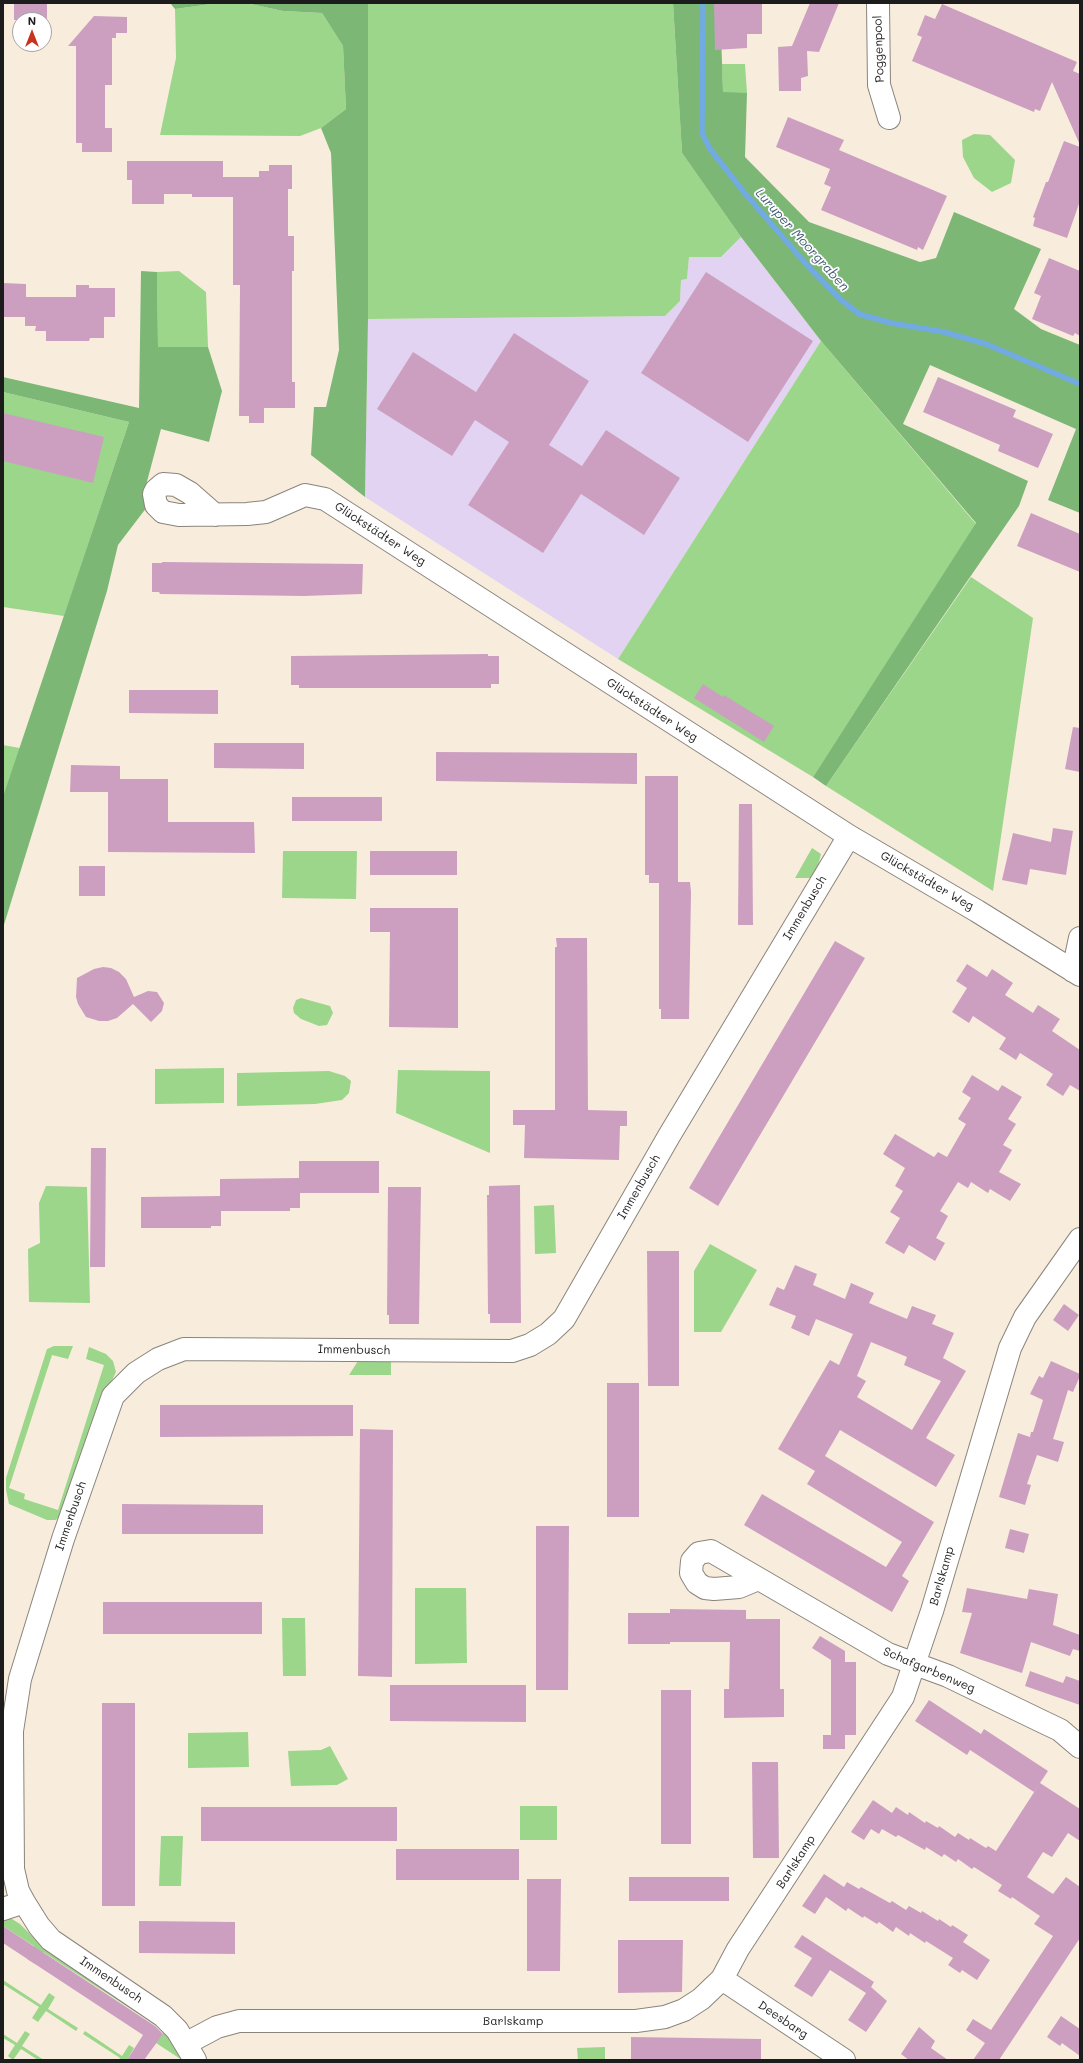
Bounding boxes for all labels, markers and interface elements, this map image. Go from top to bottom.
north arrow [12,12,52,52]
text: N [28,13,36,28]
street label: Poggenpool [871,15,887,83]
water label: Luruper Moorgraben [752,186,852,294]
street label: Glückstädter Weg [332,499,428,569]
street label: Glückstädter Weg [604,675,700,745]
street label: Glückstädter Weg [878,848,976,914]
street label: Immenbusch [780,873,830,943]
street label: Immenbusch [615,1152,663,1222]
street label: Immenbusch [318,1342,390,1358]
street label: Immenbusch [52,1479,90,1553]
street label: Barlskamp [927,1545,957,1607]
street label: Schafgarbenweg [881,1644,977,1696]
street label: Barlskamp [773,1833,819,1891]
street label: Immenbusch [77,1954,145,2006]
street label: Deesbarg [755,1998,811,2042]
street label: Barlskamp [483,2014,543,2028]

